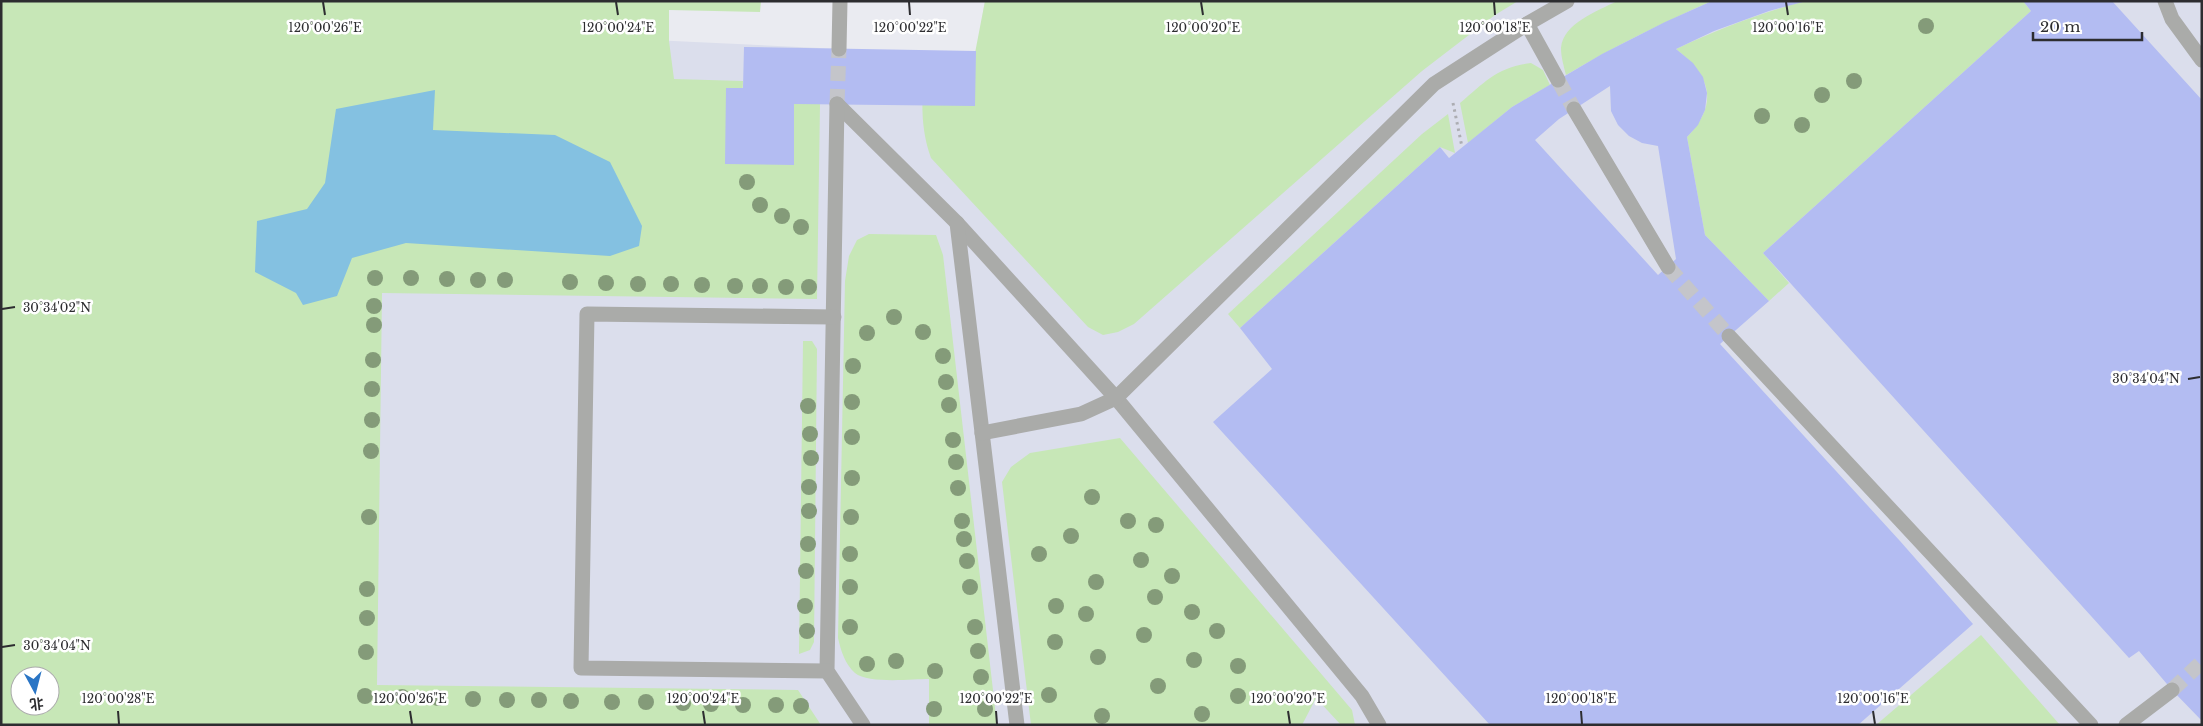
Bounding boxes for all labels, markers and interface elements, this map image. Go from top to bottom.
scale bar [2033,10,2142,42]
text: 20 m [2040,17,2080,36]
text: 120°00'26"E [288,20,362,35]
text: 120°00'24"E [582,20,655,35]
text: 120°00'22"E [873,20,947,35]
text: 120°00'20"E [1166,20,1240,35]
text: 120°00'18"E [1460,20,1531,35]
text: 120°00'16"E [1752,20,1824,35]
text: 30°34'02"N [23,300,91,315]
text: 30°34'04"N [2112,371,2180,386]
text: 30°34'04"N [23,638,91,653]
north arrow [10,666,60,716]
text: 120°00'28"E [82,691,155,706]
text: 120°00'26"E [373,691,447,706]
text: 120°00'24"E [667,691,740,706]
text: 120°00'22"E [959,691,1033,706]
text: 120°00'20"E [1251,691,1325,706]
text: 120°00'18"E [1546,691,1617,706]
text: 120°00'16"E [1837,691,1909,706]
text: 北 [29,694,45,714]

